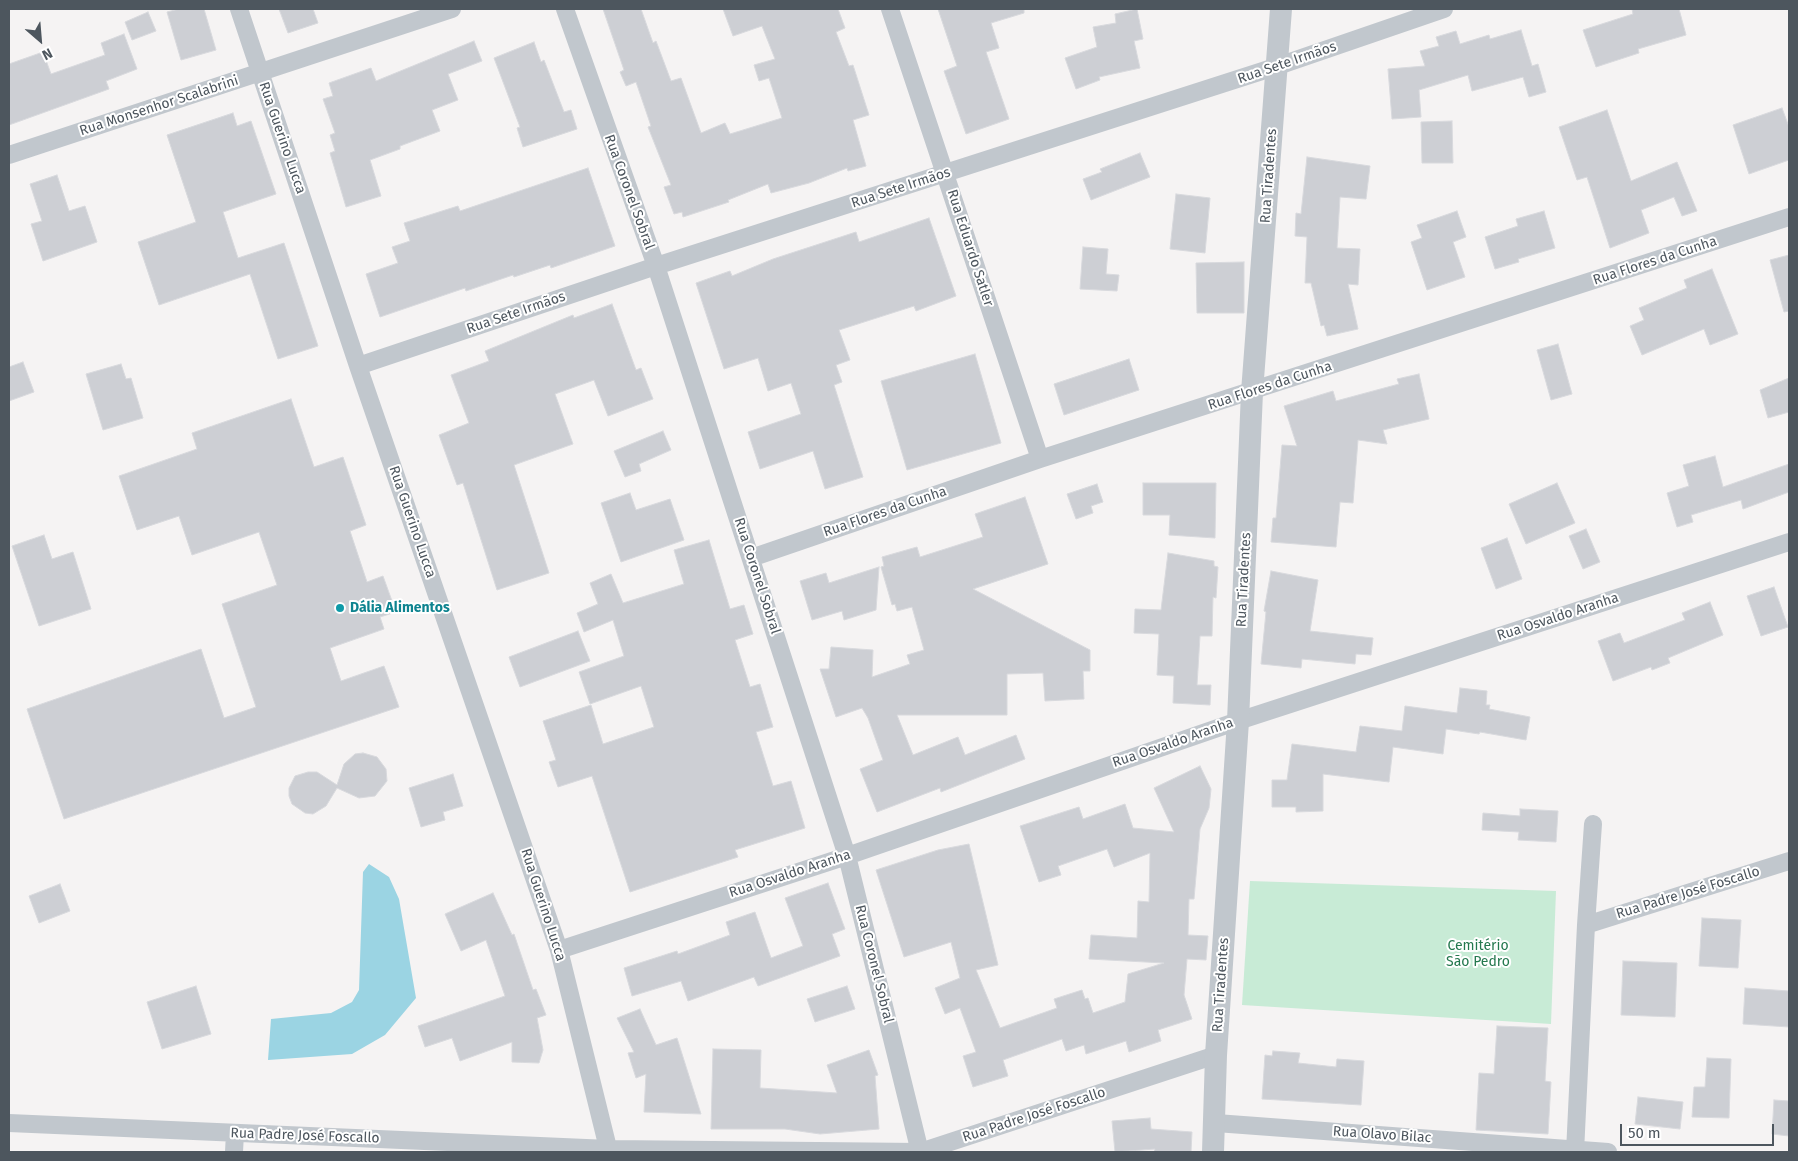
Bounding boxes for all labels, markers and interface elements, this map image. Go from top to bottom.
north arrow [15,15,65,65]
street label: Rua Sete Irmãos [1235,38,1339,88]
text: N [39,44,55,63]
street label: Rua Monsenhor Scalabrini [77,72,241,140]
street label: Rua Guerino Lucca [255,80,309,196]
street label: Rua Tiradentes [1257,128,1281,224]
street label: Rua Coronel Sobral [600,132,658,252]
street label: Rua Sete Irmãos [849,164,953,212]
street label: Rua Eduardo Satler [943,188,997,308]
street label: Rua Flores da Cunha [1591,233,1719,289]
street label: Rua Sete Irmãos [464,288,568,338]
street label: Rua Flores da Cunha [1206,358,1334,414]
street label: Rua Guerino Lucca [385,464,439,580]
street label: Rua Flores da Cunha [821,483,949,541]
street label: Rua Coronel Sobral [730,516,784,636]
street label: Rua Tiradentes [1233,532,1255,628]
street label: Rua Osvaldo Aranha [1495,589,1621,645]
place label: Dália Alimentos [350,600,450,616]
marker: Dália Alimentos [334,602,346,614]
street label: Rua Osvaldo Aranha [1110,714,1236,772]
street label: Rua Osvaldo Aranha [727,846,853,902]
street label: Rua Guerino Lucca [517,847,569,963]
street label: Rua Padre José Foscallo [1614,863,1762,923]
street label: Rua Coronel Sobral [851,903,897,1025]
street label: Rua Tiradentes [1209,937,1233,1033]
park label: Cemitério São Pedro [1446,938,1510,970]
street label: Rua Padre José Foscallo [960,1084,1108,1146]
scale bar [1623,1114,1777,1146]
street label: Rua Olavo Bilac [1332,1123,1432,1147]
text: 50 m [1628,1124,1661,1142]
street label: Rua Padre José Foscallo [230,1125,380,1147]

